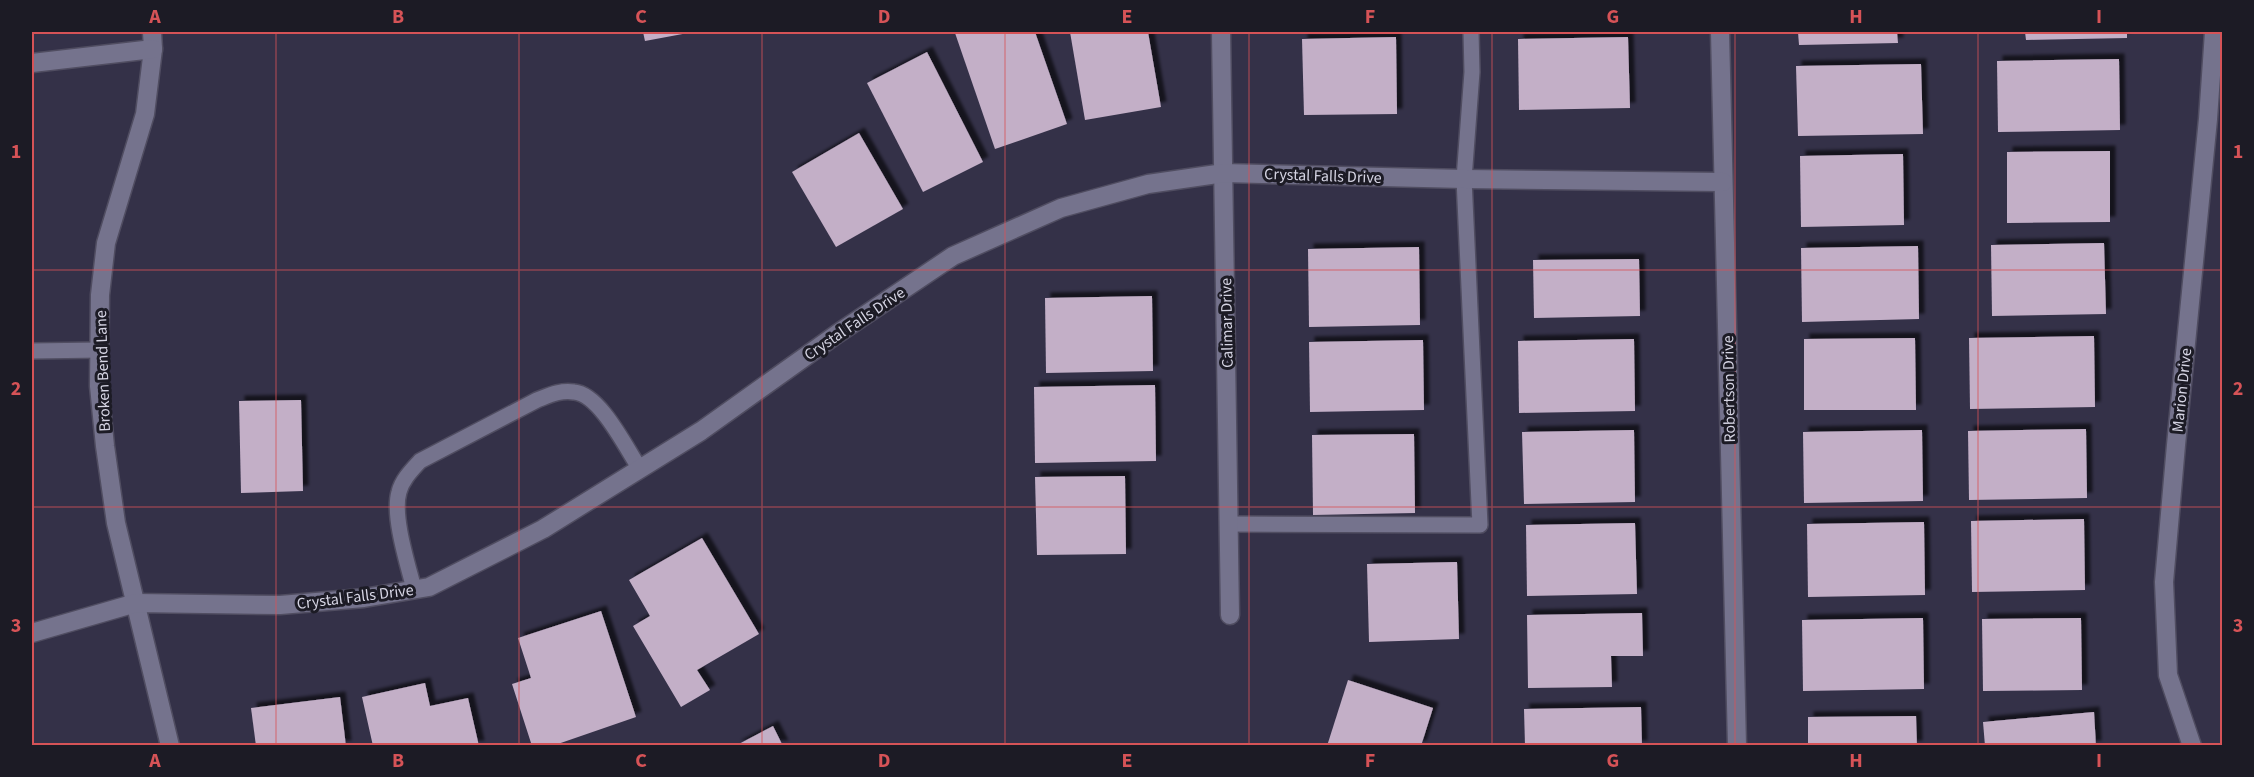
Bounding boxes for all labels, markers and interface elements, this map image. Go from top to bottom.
text: A [148,3,161,31]
text: B [392,3,404,31]
text: C [635,3,647,31]
text: D [878,3,890,31]
text: E [1122,3,1132,31]
text: F [1365,3,1375,31]
text: G [1607,3,1619,31]
text: H [1849,3,1863,31]
text: I [2096,3,2102,31]
text: 1 [11,138,21,166]
text: 1 [2233,138,2243,166]
street label: Crystal Falls Drive [1264,163,1382,189]
street label: Calimar Drive [1215,278,1239,368]
street label: Crystal Falls Drive [800,282,909,366]
street label: Broken Bend Lane [90,310,116,432]
street label: Robertson Drive [1717,335,1741,443]
street label: Marion Drive [2167,347,2197,433]
text: 2 [11,375,21,403]
text: 2 [2233,375,2243,403]
street label: Crystal Falls Drive [295,579,415,615]
text: 3 [11,612,21,640]
text: 3 [2233,612,2243,640]
text: A [148,747,161,775]
text: B [392,747,404,775]
text: C [635,747,647,775]
text: D [878,747,890,775]
text: E [1122,747,1132,775]
text: F [1365,747,1375,775]
text: G [1607,747,1619,775]
text: H [1849,747,1863,775]
text: I [2096,747,2102,775]

